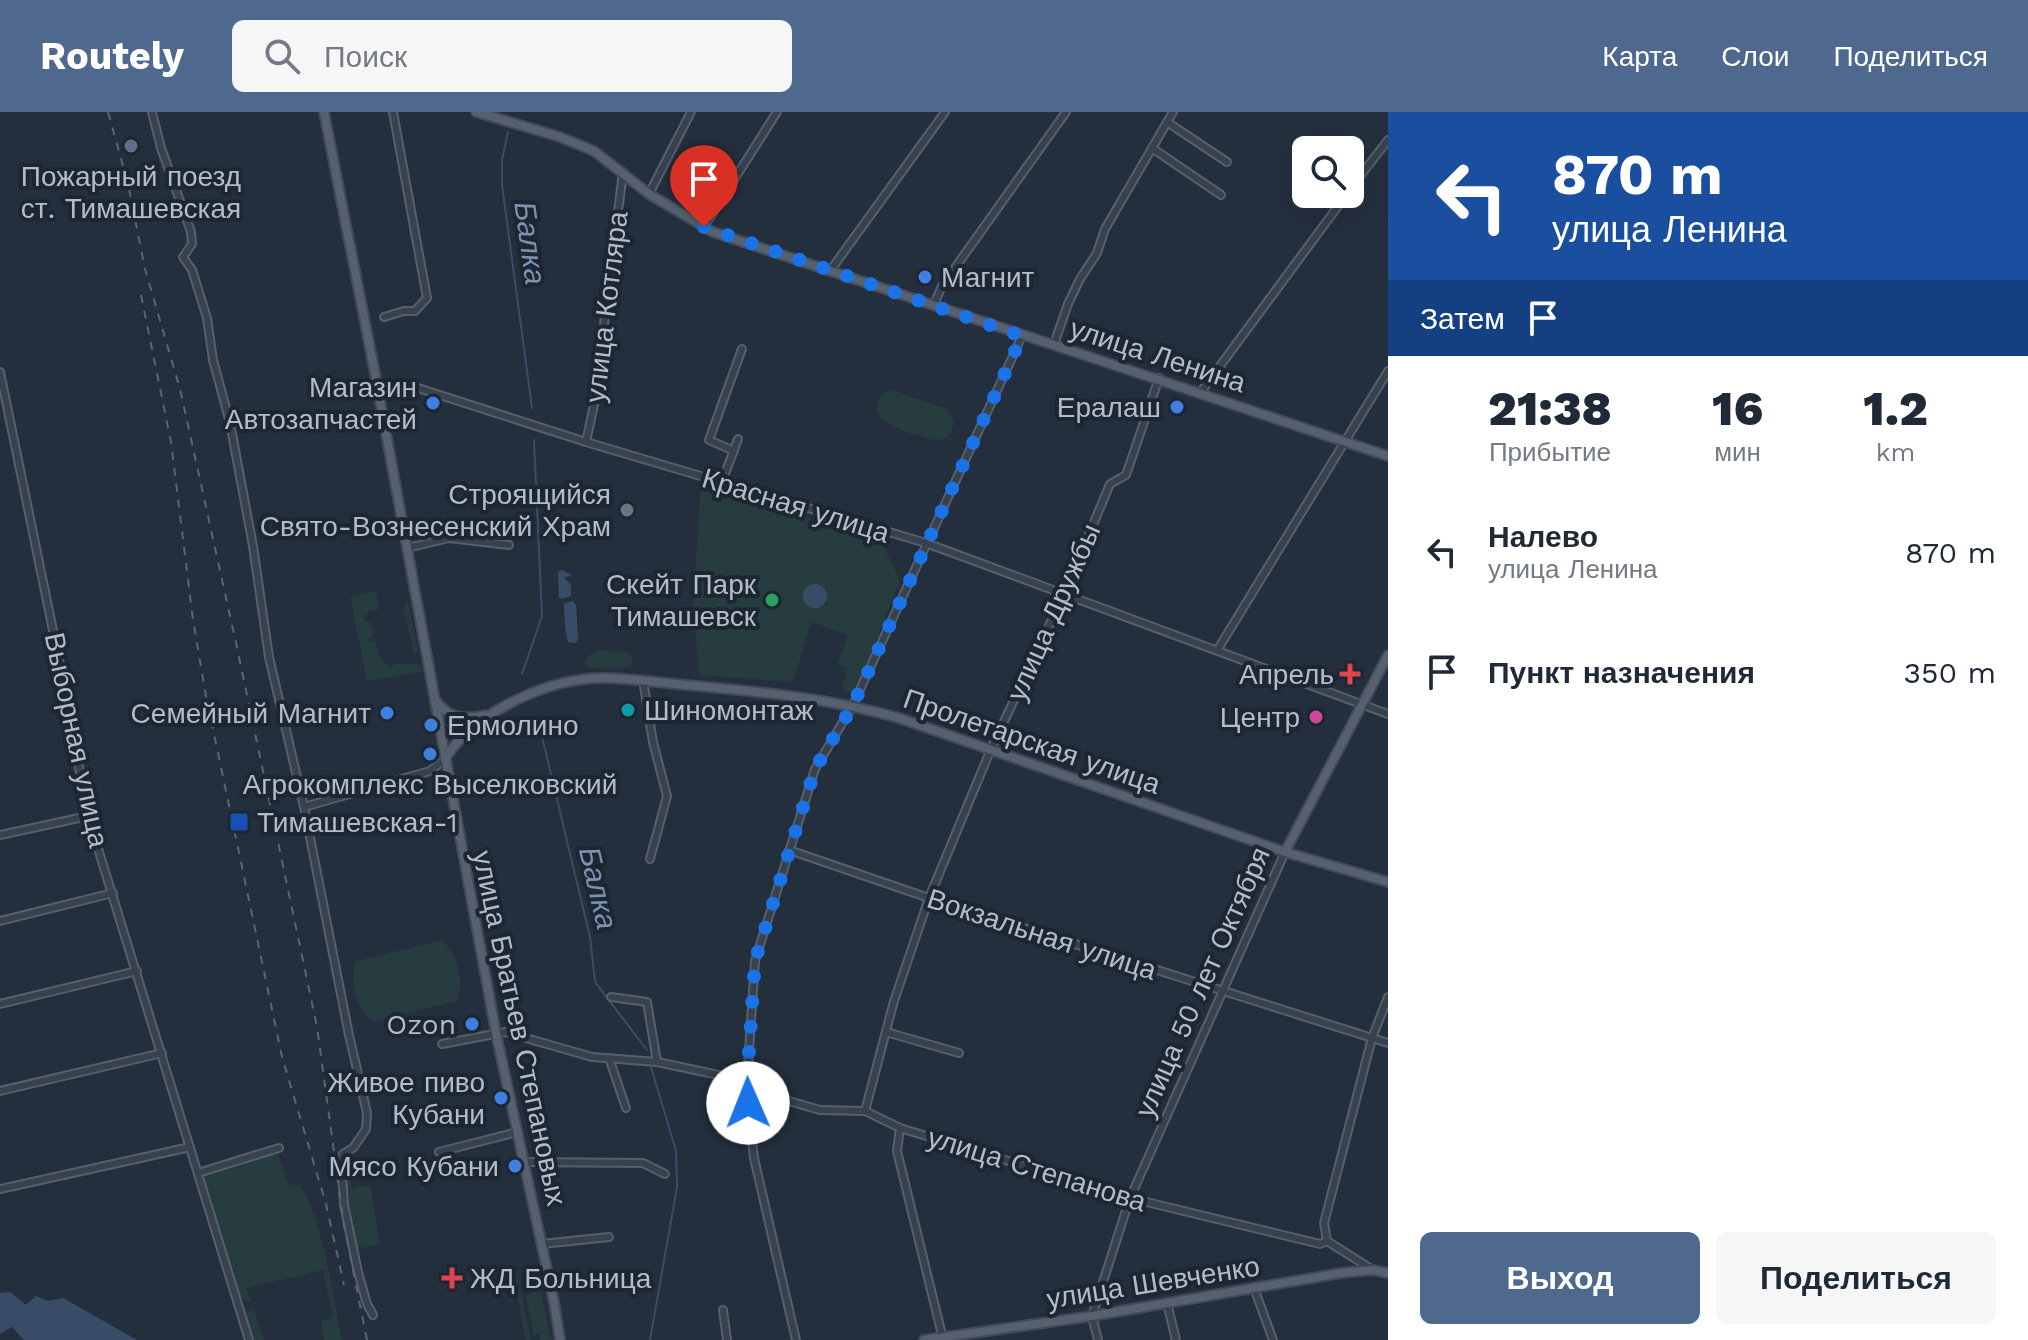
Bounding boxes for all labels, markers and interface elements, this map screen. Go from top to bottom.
search box [232,20,792,92]
text: Routely [40,34,184,78]
icon: search [260,34,304,78]
text: Поиск [324,39,407,74]
text: Карта [1602,40,1677,73]
text: Слои [1721,40,1789,73]
text: Поделиться [1833,40,1988,73]
map controls [1292,136,1364,208]
button: search [1292,136,1364,208]
marker: Пожарный поезд ст. Тимашевская [122,137,140,155]
text: 870 m [1552,142,1723,208]
icon: left [1420,144,1524,248]
pin [670,145,738,227]
icon: arrive [682,157,726,201]
place label: Пожарный поезд ст. Тимашевская [21,160,241,225]
water label: Балка [507,199,554,287]
street label: улица Котляра [578,209,635,405]
text: улица Ленина [1552,209,1787,251]
place label: Магнит [941,261,1035,294]
marker: Магнит [916,268,934,286]
icon: arrive [1521,296,1565,340]
text: Затем [1420,301,1505,336]
street label: улица Ленина [1066,312,1250,400]
place label: Магазин Автозапчастей [225,371,417,436]
text: 21:38 [1488,380,1612,437]
text: 16 [1712,380,1763,437]
text: 1.2 [1863,380,1928,437]
place label: Ералаш [1057,391,1161,424]
marker: Магазин Автозапчастей [424,394,442,412]
marker: Ералаш [1168,398,1186,416]
text: Прибытие [1489,437,1611,467]
text: мин [1714,437,1761,467]
text: km [1876,437,1915,467]
street label: Красная улица [698,461,894,550]
place label: Строящийся Свято-Вознесенский Храм [260,478,611,543]
marker: Строящийся Свято-Вознесенский Храм [618,501,636,519]
street label: улица Дружбы [1000,519,1107,706]
text: Налево [1488,519,1598,554]
icon: left [1420,530,1464,574]
text: 870 m [1905,535,1996,570]
text: улица Ленина [1488,554,1658,584]
place label: Скейт Парк Тимашевск [606,568,757,633]
marker: Скейт Парк Тимашевск [763,591,781,609]
street label: Выборная улица [38,630,115,851]
icon: arrive [1420,650,1464,694]
text: Пункт назначения [1488,655,1755,690]
text: 350 m [1904,655,1996,690]
place label: Апрель [1239,658,1334,691]
marker: Апрель [1341,665,1359,683]
street label: Пролетарская улица [899,682,1165,801]
place label: Шиномонтаж [644,694,814,727]
place label: Семейный Магнит [131,697,371,730]
marker: Шиномонтаж [619,701,637,719]
place label: Центр [1220,701,1300,734]
marker: Семейный Магнит [378,704,396,722]
marker: Центр [1307,708,1325,726]
place label: Ермолино [447,709,578,742]
marker: Ермолино [422,716,440,734]
marker: Агрокомплекс Выселковский [421,745,439,763]
place label: Агрокомплекс Выселковский [243,768,617,801]
place label: Тимашевская-1 [257,806,458,839]
marker: Тимашевская-1 [228,811,250,833]
street label: улица 50 лет Октября [1128,842,1277,1122]
water label: Балка [572,843,625,933]
street label: улица Братьев Степановых [466,848,573,1209]
street label: Вокзальная улица [923,882,1161,987]
place label: Ozon [386,1008,456,1041]
marker: Ozon [463,1015,481,1033]
position arrow [706,1061,790,1145]
place label: Живое пиво Кубани [327,1066,485,1131]
marker: Живое пиво Кубани [492,1089,510,1107]
street label: улица Степанова [924,1121,1150,1219]
place label: Мясо Кубани [328,1150,499,1183]
marker: Мясо Кубани [506,1157,524,1175]
button: Выход [1420,1232,1700,1324]
button: Поделиться [1716,1232,1996,1324]
street label: улица Шевченко [1044,1249,1262,1316]
place label: ЖД Больница [470,1262,652,1295]
marker: ЖД Больница [441,1267,463,1289]

